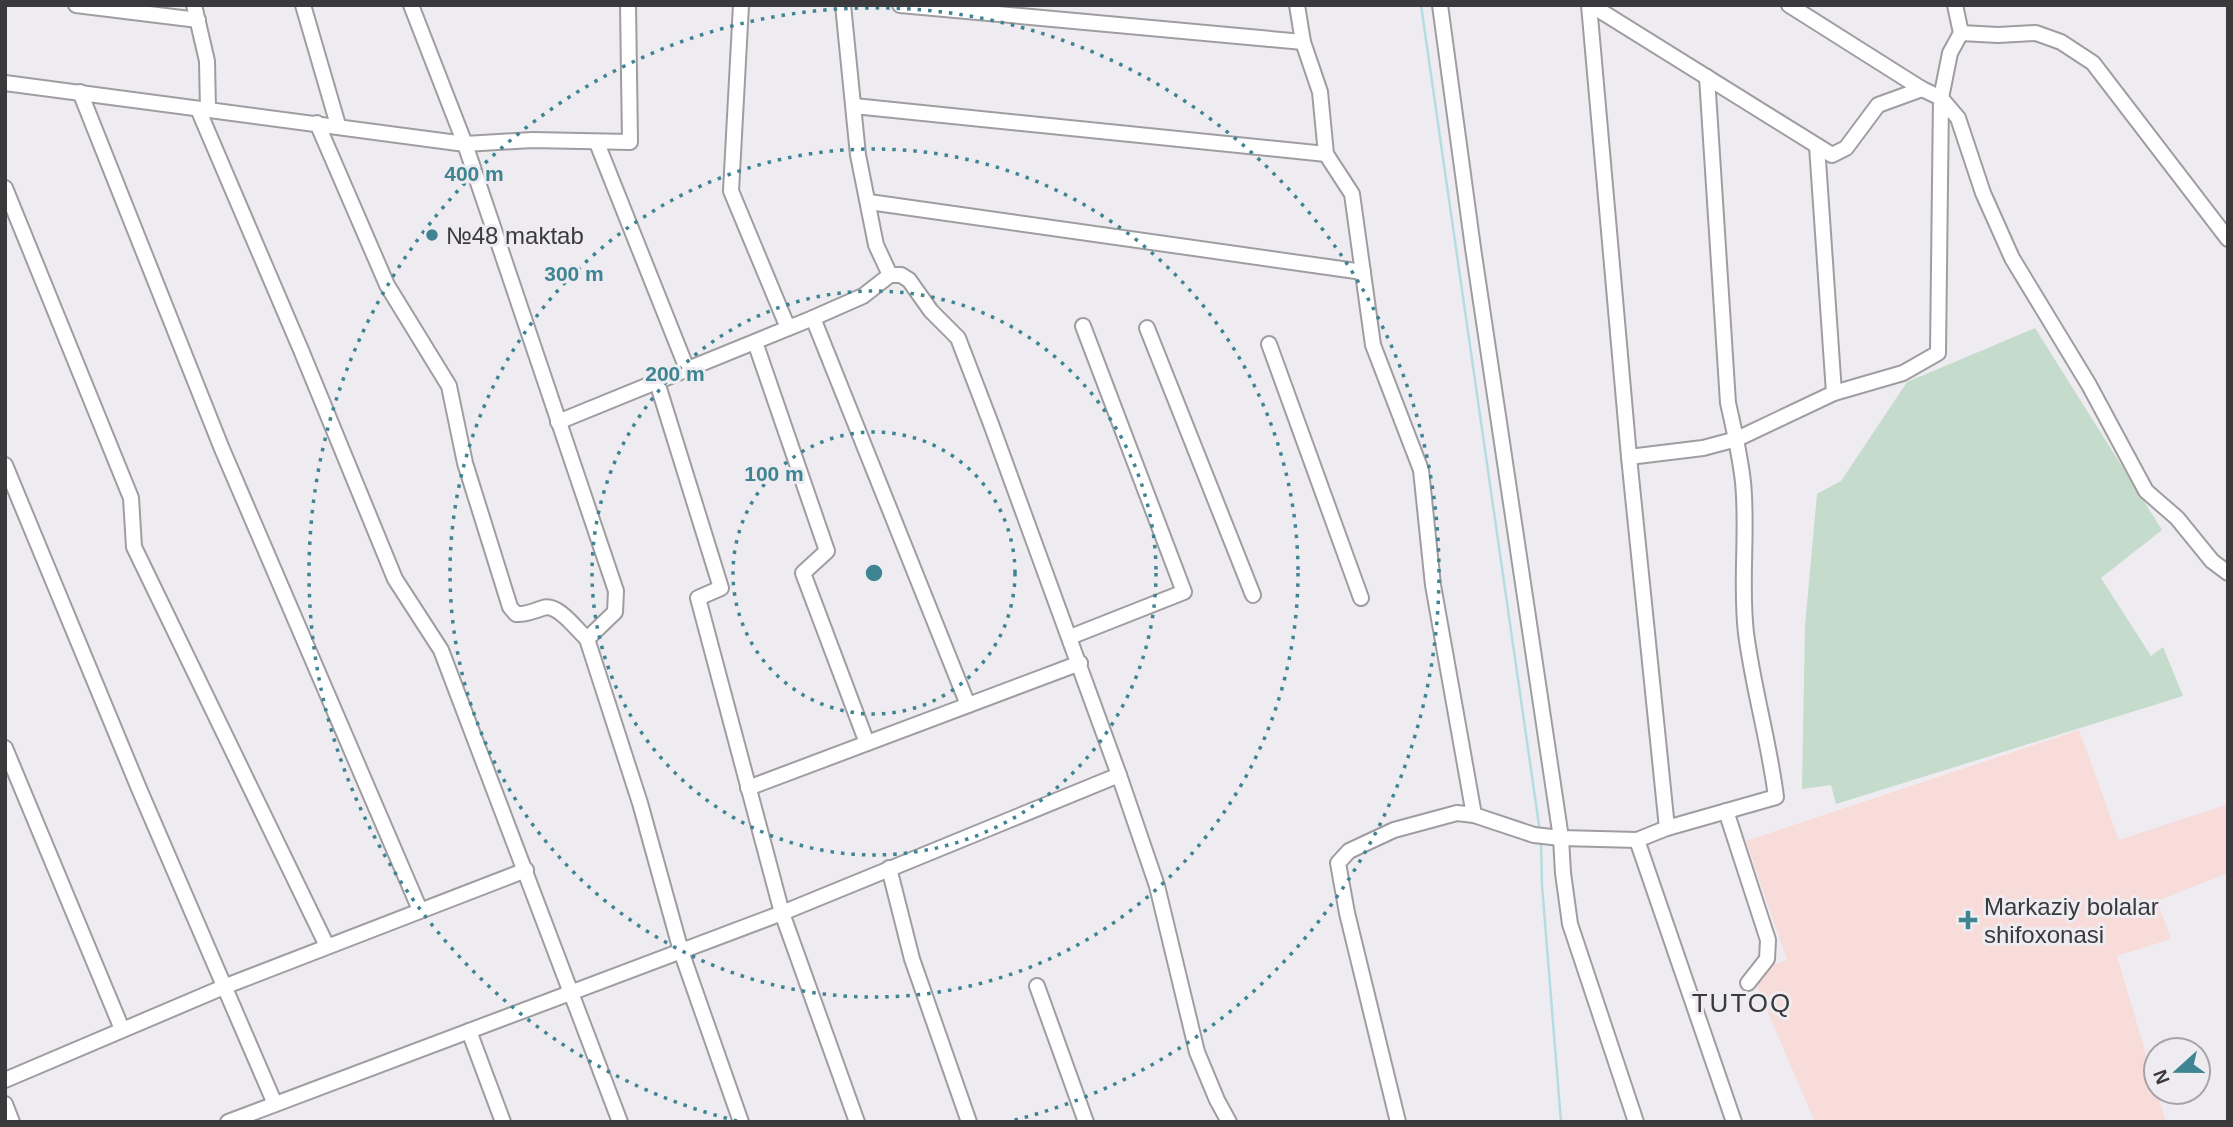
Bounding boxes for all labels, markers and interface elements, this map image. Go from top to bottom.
text: 400 m [444,162,504,185]
place label: №48 maktab [446,222,584,249]
marker: №48 maktab [424,227,440,243]
text: 300 m [544,262,604,285]
text: 200 m [645,362,705,385]
text: 100 m [744,462,804,485]
centre of rings [862,561,886,585]
place label: Markaziy bolalar shifoxonasi [1984,893,2159,948]
marker: Markaziy bolalar shifoxonasi [1958,910,1978,930]
district label: TUTOQ [1692,988,1792,1018]
north arrow [2142,1036,2212,1106]
text: N [2149,1067,2174,1087]

